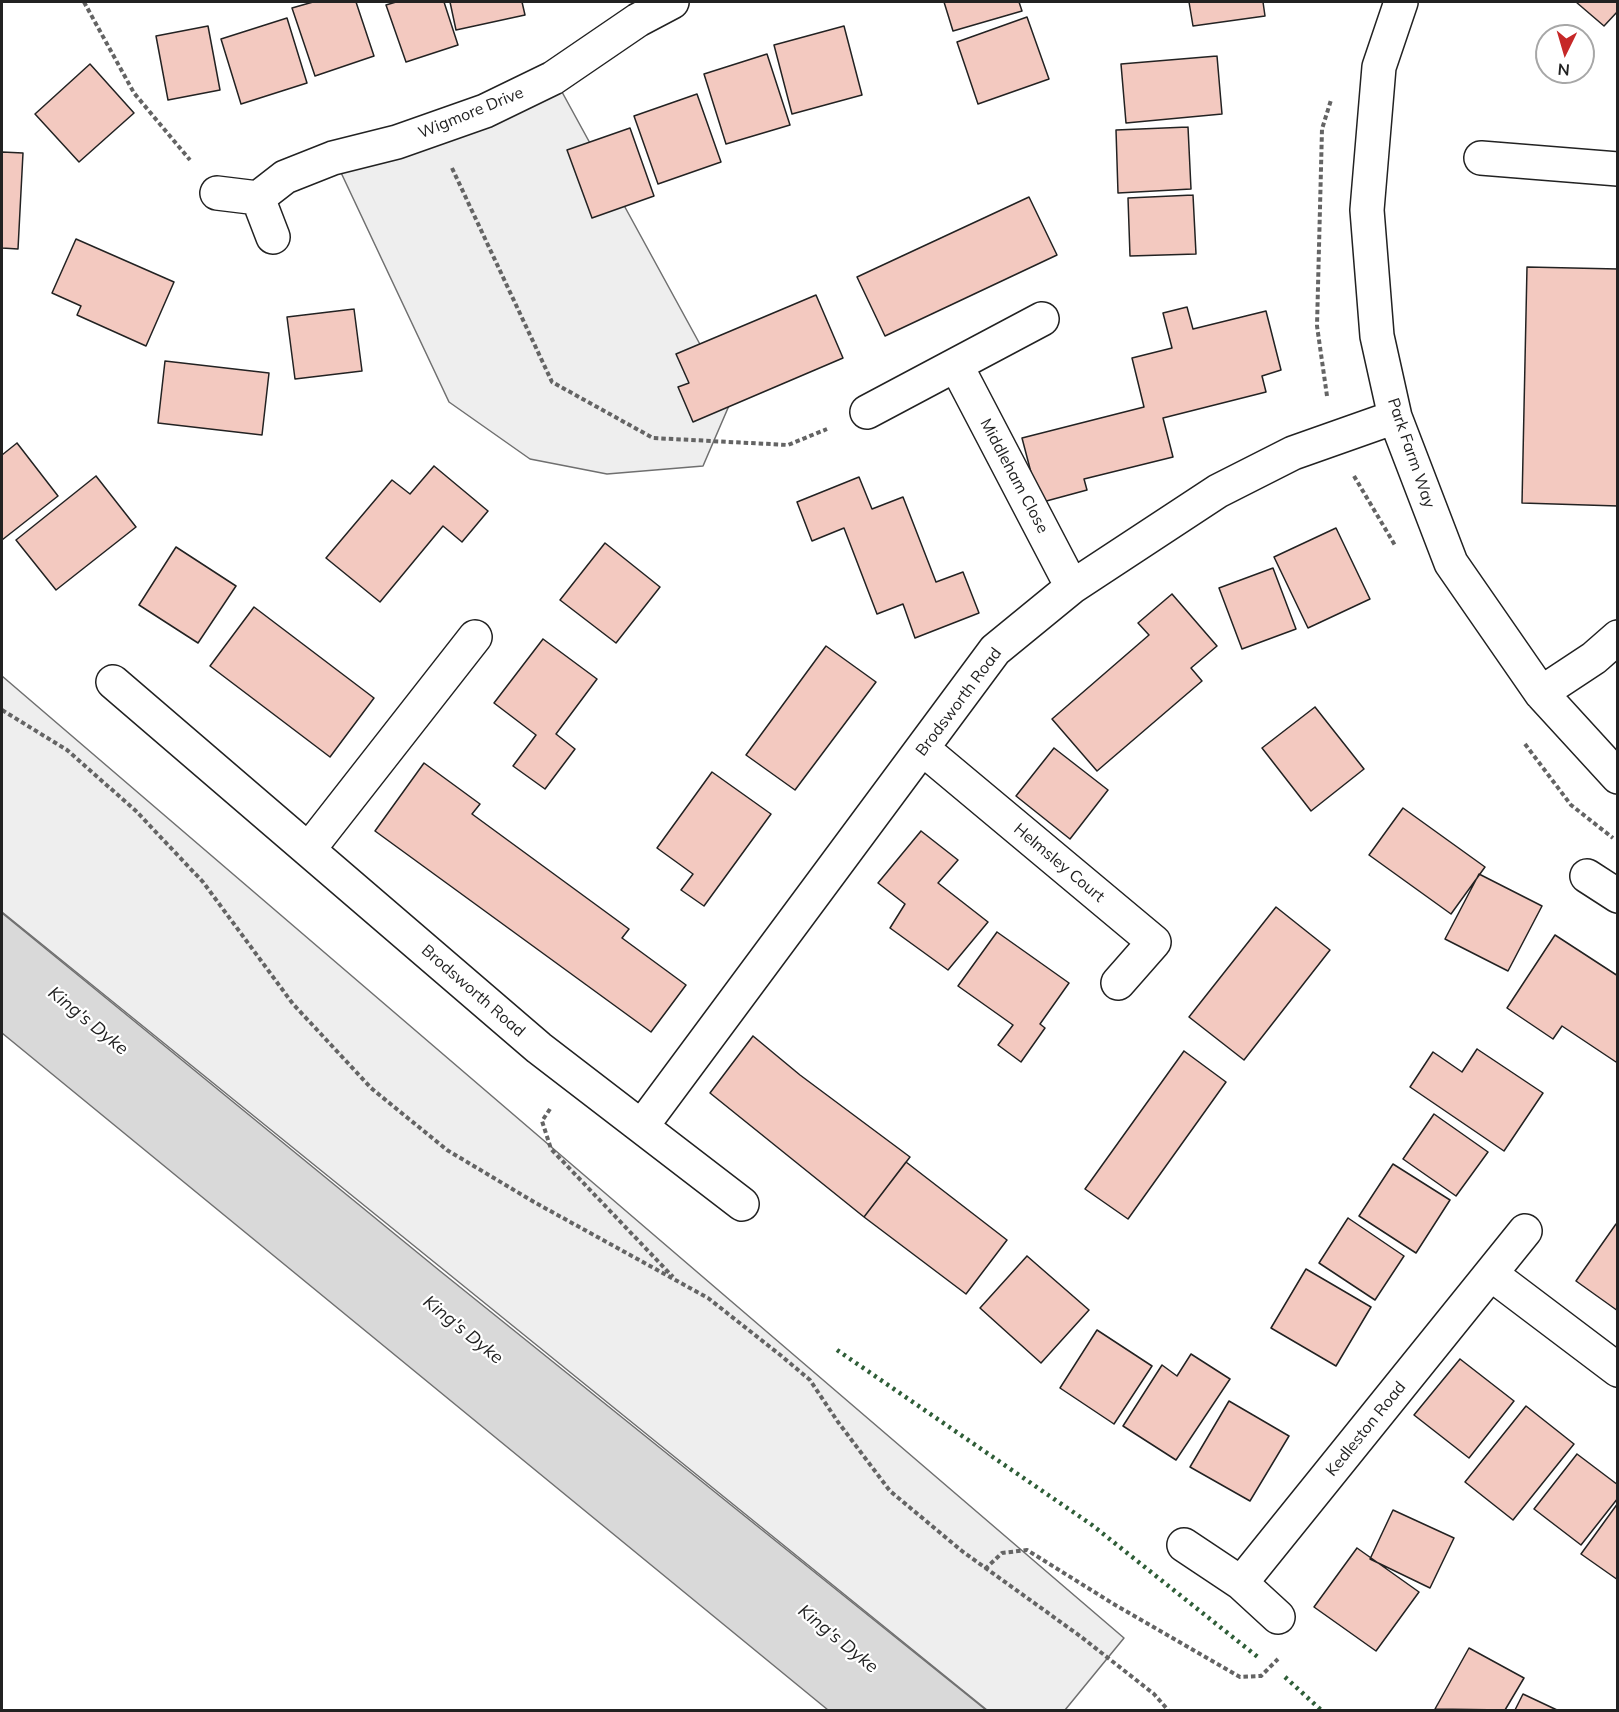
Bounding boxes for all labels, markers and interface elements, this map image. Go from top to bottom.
north arrow [1535,24,1595,84]
text: N [1557,59,1571,80]
street label: Wigmore Drive [416,83,526,143]
street label: Park Farm Way [1383,395,1439,511]
street label: Middleham Close [976,415,1052,537]
street label: Brodsworth Road [912,644,1006,760]
street label: Helmsley Court [1010,820,1108,906]
street label: Brodsworth Road [417,941,529,1041]
water label: King's Dyke [44,982,132,1060]
water label: King's Dyke [419,1291,507,1369]
street label: Kedleston Road [1322,1378,1410,1480]
water label: King's Dyke [794,1600,882,1678]

